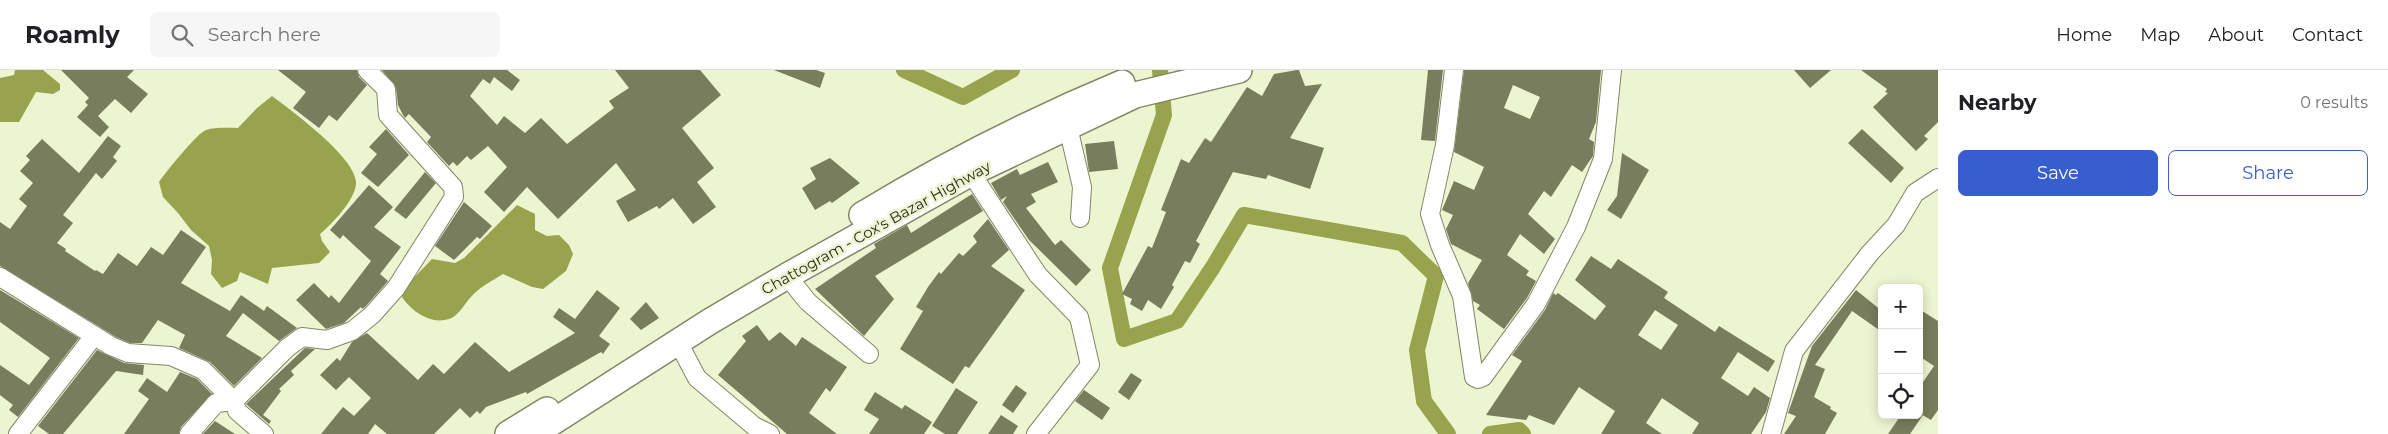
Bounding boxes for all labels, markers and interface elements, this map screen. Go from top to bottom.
search box [150,12,500,57]
text: Roamly [25,20,120,49]
icon: search [168,21,196,49]
text: Search here [208,23,321,46]
text: Home [2056,24,2112,46]
text: Map [2140,24,2180,46]
text: About [2208,24,2264,46]
text: Contact [2292,24,2363,46]
text: Nearby [1958,90,2037,115]
text: 0 results [2300,93,2368,112]
button: Save [1958,150,2158,196]
button: Share [2168,150,2368,196]
street label: Chattogram - Cox's Bazar Highway [758,156,994,299]
map controls [1878,284,1923,419]
button: + [1878,284,1923,329]
button: − [1878,329,1923,374]
button: locate [1878,374,1923,419]

